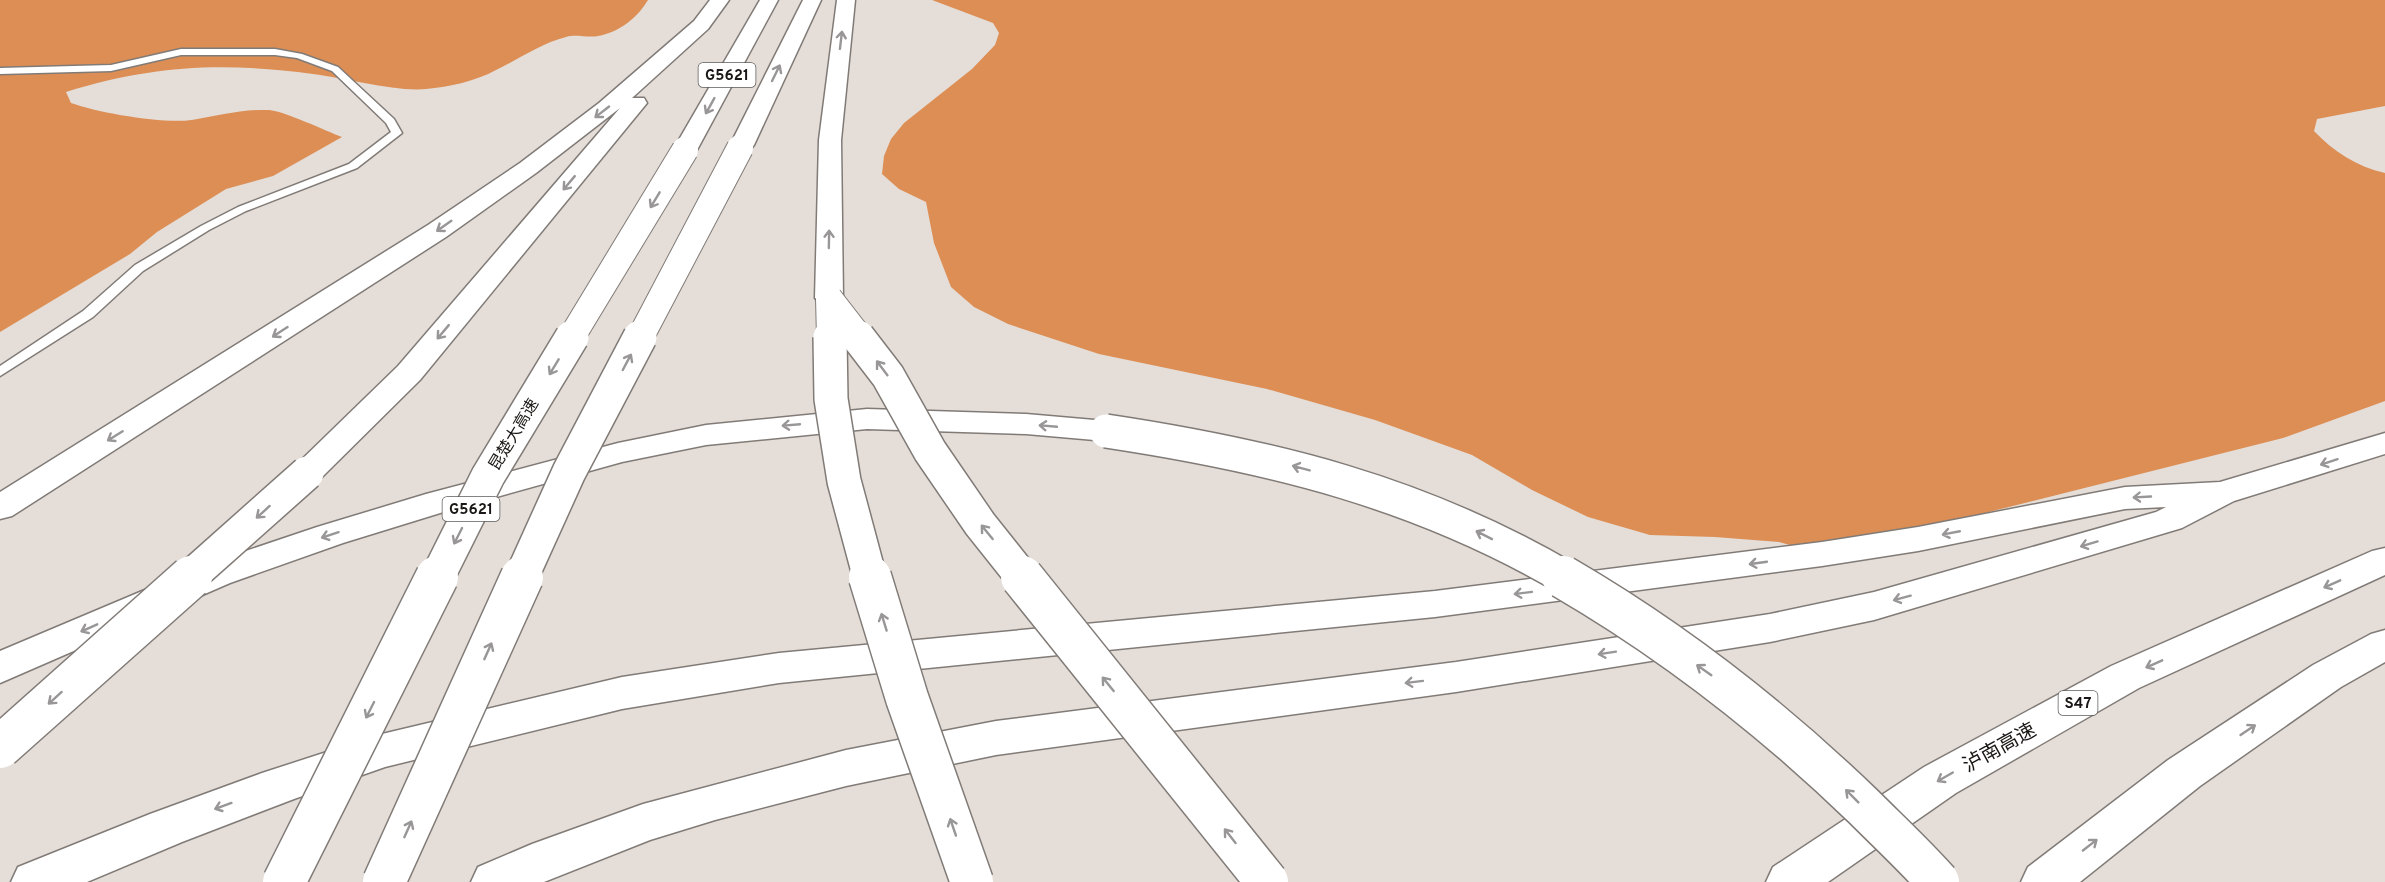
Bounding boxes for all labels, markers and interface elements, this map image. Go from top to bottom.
one-way arrow [836,30,847,50]
road number: G5621 [698,63,756,87]
one-way arrow [771,65,783,83]
one-way arrow [704,97,716,114]
one-way arrow [594,105,610,118]
one-way arrow [562,175,575,191]
one-way arrow [648,191,660,208]
one-way arrow [436,220,452,232]
one-way arrow [824,230,835,250]
one-way arrow [436,324,450,339]
one-way arrow [272,326,289,338]
one-way arrow [622,353,634,371]
one-way arrow [547,358,559,375]
one-way arrow [875,360,888,376]
street label: 昆楚大高速 [486,396,544,474]
one-way arrow [781,420,801,431]
one-way arrow [1039,420,1059,431]
one-way arrow [107,430,124,442]
one-way arrow [2320,457,2339,468]
one-way arrow [1292,462,1311,473]
one-way arrow [2133,492,2153,503]
road number: G5621 [442,497,500,521]
one-way arrow [256,505,271,519]
one-way arrow [980,524,993,540]
one-way arrow [451,527,463,545]
one-way arrow [1941,528,1961,539]
one-way arrow [1476,529,1493,541]
one-way arrow [321,530,340,541]
one-way arrow [2080,539,2099,550]
one-way arrow [1749,557,1769,568]
one-way arrow [2323,579,2341,591]
one-way arrow [1514,588,1534,599]
one-way arrow [1893,593,1912,604]
one-way arrow [878,613,889,632]
one-way arrow [80,623,99,634]
one-way arrow [484,642,495,660]
one-way arrow [1598,648,1618,659]
one-way arrow [2145,659,2163,670]
one-way arrow [1696,664,1712,676]
one-way arrow [1102,676,1115,692]
one-way arrow [1405,677,1425,688]
one-way arrow [48,691,63,705]
road number: S47 [2058,691,2098,715]
one-way arrow [364,701,375,719]
street label: 泸南高速 [1959,718,2041,780]
one-way arrow [2239,724,2255,736]
one-way arrow [1937,771,1954,783]
one-way arrow [1845,788,1860,803]
one-way arrow [214,802,233,813]
one-way arrow [947,818,958,837]
one-way arrow [402,820,414,838]
one-way arrow [1224,828,1237,844]
one-way arrow [2082,839,2098,852]

